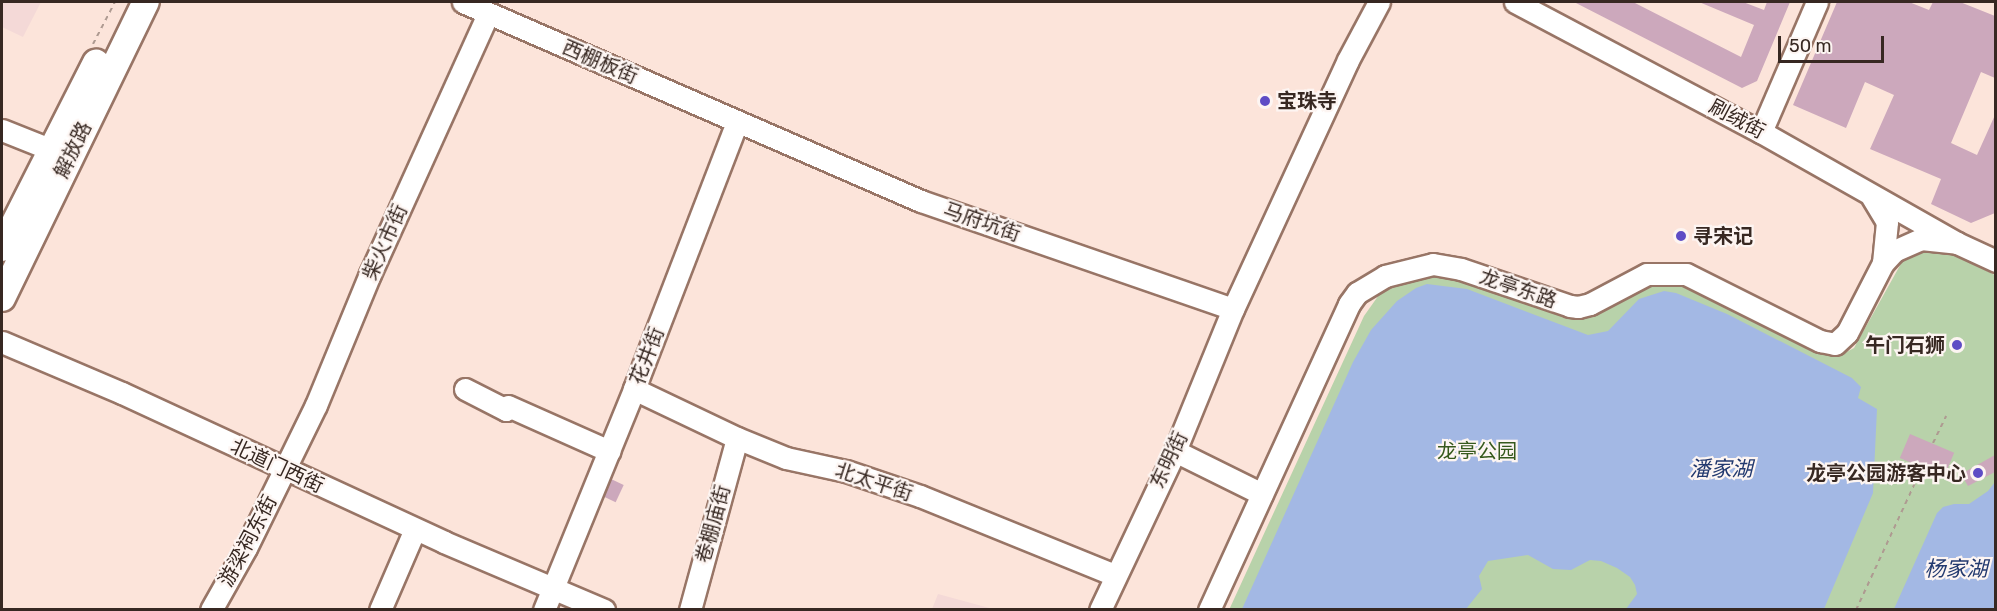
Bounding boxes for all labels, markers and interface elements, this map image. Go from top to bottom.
scale bar [1781,24,1888,62]
street label: 西棚板街 [558,35,642,89]
text: 50 m [1789,35,1832,57]
place label: 宝珠寺 [1277,89,1337,113]
marker: 宝珠寺 [1258,94,1272,108]
street label: 刷绒街 [1705,94,1769,144]
street label: 解放路 [49,118,97,182]
street label: 马府坑街 [940,198,1024,246]
street label: 柴火市街 [358,201,412,283]
place label: 寻宋记 [1693,224,1753,248]
marker: 寻宋记 [1674,229,1688,243]
street label: 龙亭东路 [1476,265,1560,313]
street label: 花井街 [625,324,669,388]
place label: 午门石狮 [1865,333,1945,357]
marker: 午门石狮 [1950,338,1964,352]
street label: 东明街 [1145,428,1193,492]
street label: 北道门西街 [227,434,327,498]
park label: 龙亭公园 [1437,439,1517,463]
water label: 潘家湖 [1690,456,1752,482]
street label: 北太平街 [832,458,916,506]
place label: 龙亭公园游客中心 [1806,461,1966,485]
marker: 龙亭公园游客中心 [1971,466,1985,480]
street label: 卷棚庙街 [691,482,735,566]
street label: 游梁祠东街 [214,491,282,591]
water label: 杨家湖 [1925,556,1987,582]

